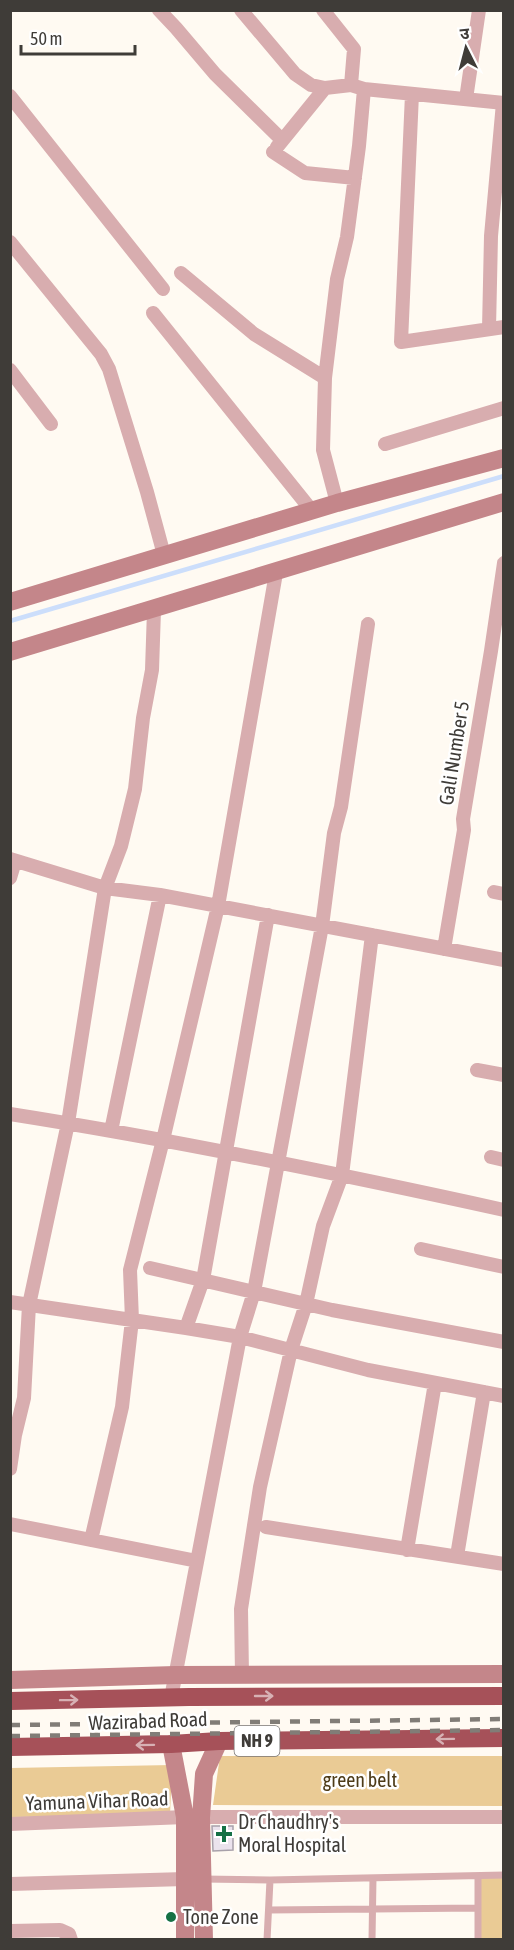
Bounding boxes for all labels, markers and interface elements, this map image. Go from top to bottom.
scale bar [21,18,135,56]
north arrow [436,18,496,78]
text: उ [459,24,471,43]
text: 50 m [30,28,62,49]
street label: Gali Number 5 [434,699,473,807]
one-way arrow [253,1690,273,1702]
one-way arrow [58,1694,78,1706]
street label: Wazirabad Road [88,1707,208,1734]
road number: NH 9 [234,1726,280,1756]
one-way arrow [436,1733,456,1745]
one-way arrow [136,1739,156,1751]
park label: green belt [323,1768,398,1791]
street label: Yamuna Vihar Road [25,1787,169,1814]
place label: Dr Chaudhry's Moral Hospital [238,1810,347,1856]
marker: Dr Chaudhry's Moral Hospital [215,1825,233,1843]
place label: Tone Zone [183,1905,259,1928]
marker: Tone Zone [164,1910,178,1924]

